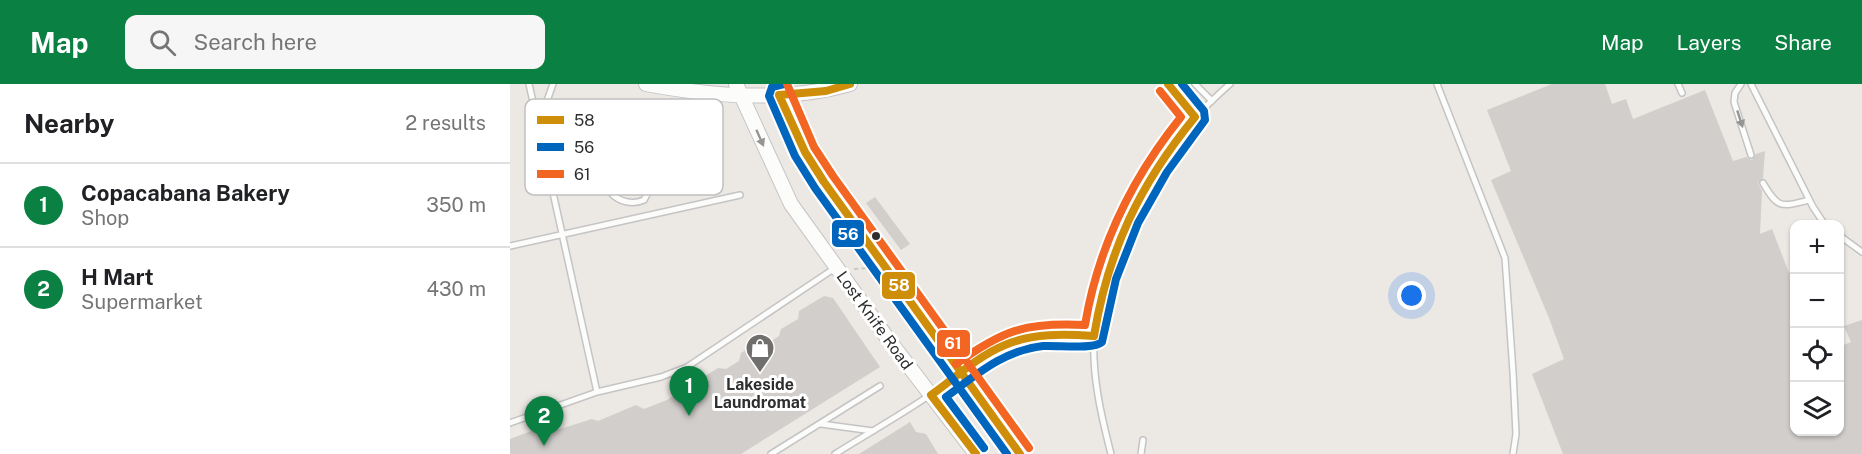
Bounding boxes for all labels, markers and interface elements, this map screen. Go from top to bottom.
search box [125,15,545,69]
text: Map [30,26,89,59]
icon: search [146,26,179,59]
text: Search here [194,29,317,55]
text: Map [1601,30,1644,55]
text: Layers [1677,30,1741,55]
text: Share [1774,30,1832,55]
legend [525,99,723,195]
text: Nearby [24,108,114,139]
one-way arrow [1735,110,1745,128]
text: 2 results [405,111,486,135]
text: 58 [574,111,595,130]
one-way arrow [755,129,765,147]
text: 56 [574,138,594,157]
text: 61 [574,165,590,184]
text: Copacabana Bakery [81,180,290,206]
text: 1 [39,193,48,217]
text: 350 m [426,193,486,217]
text: Shop [81,206,129,230]
line badge: 56 [831,219,865,248]
map controls [1790,220,1844,436]
button: + [1790,220,1844,274]
text: 56 [837,225,859,244]
unlabelled marker [870,230,882,242]
text: H Mart [81,264,154,290]
street label: Lost Knife Road [833,267,917,373]
line badge: 58 [881,271,916,300]
button: − [1790,274,1844,328]
text: 58 [888,276,910,295]
text: 2 [37,277,50,301]
text: 430 m [427,277,486,301]
your location [1397,281,1426,310]
text: Supermarket [81,290,203,314]
button: locate [1790,328,1844,382]
line badge: 61 [936,329,971,358]
shop icon: Lakeside Laundromat [744,332,776,374]
text: 61 [944,334,962,353]
pin: 1 [670,366,708,416]
place label: Lakeside Laundromat [714,375,807,412]
button: layers [1790,382,1844,436]
pin: 2 [525,396,564,446]

